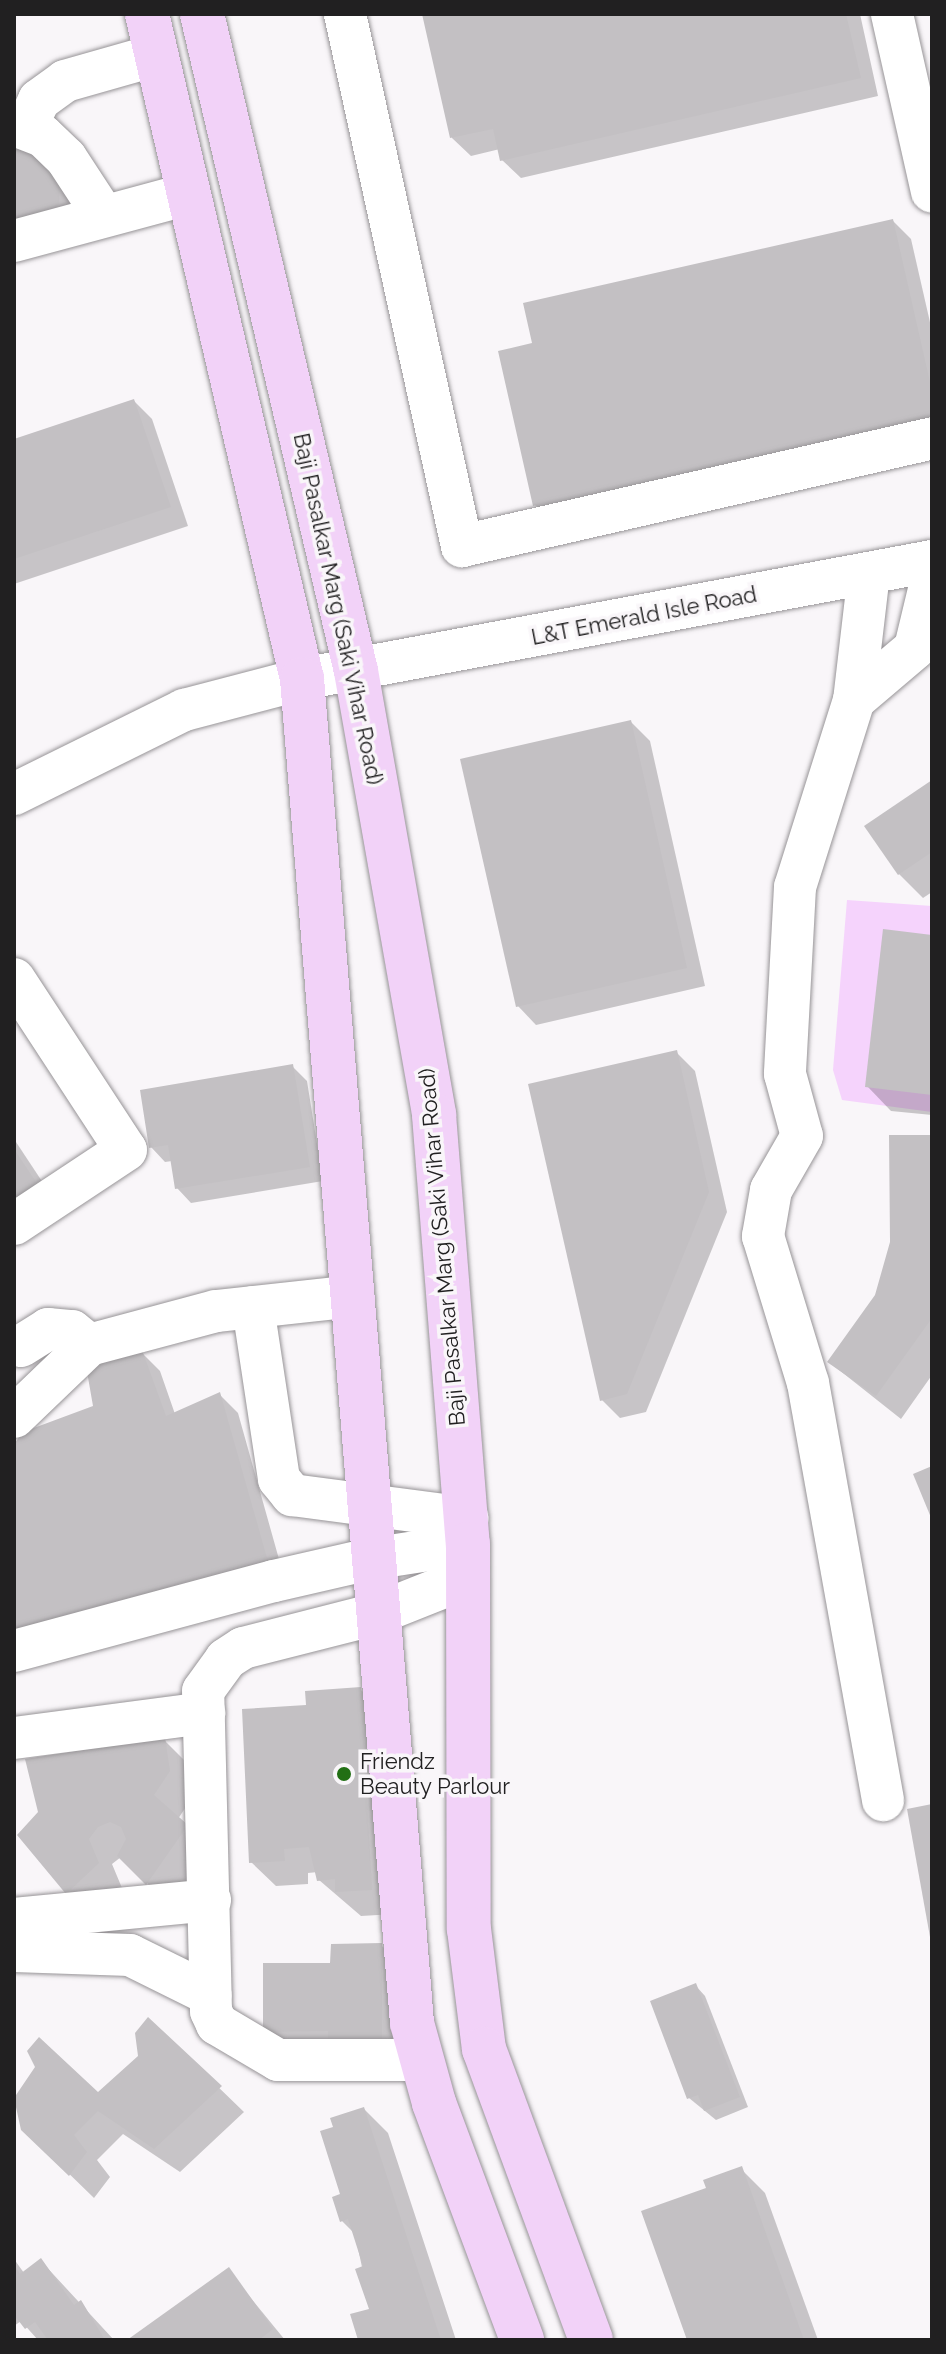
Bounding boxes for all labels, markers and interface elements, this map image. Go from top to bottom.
street label: Baji Pasalkar Marg (Saki Vihar Road) [288,430,388,788]
street label: L&T Emerald Isle Road [529,581,759,651]
street label: Baji Pasalkar Marg (Saki Vihar Road) [413,1066,471,1428]
place label: Friendz Beauty Parlour [360,1748,511,1800]
marker: Friendz Beauty Parlour [335,1765,353,1783]

